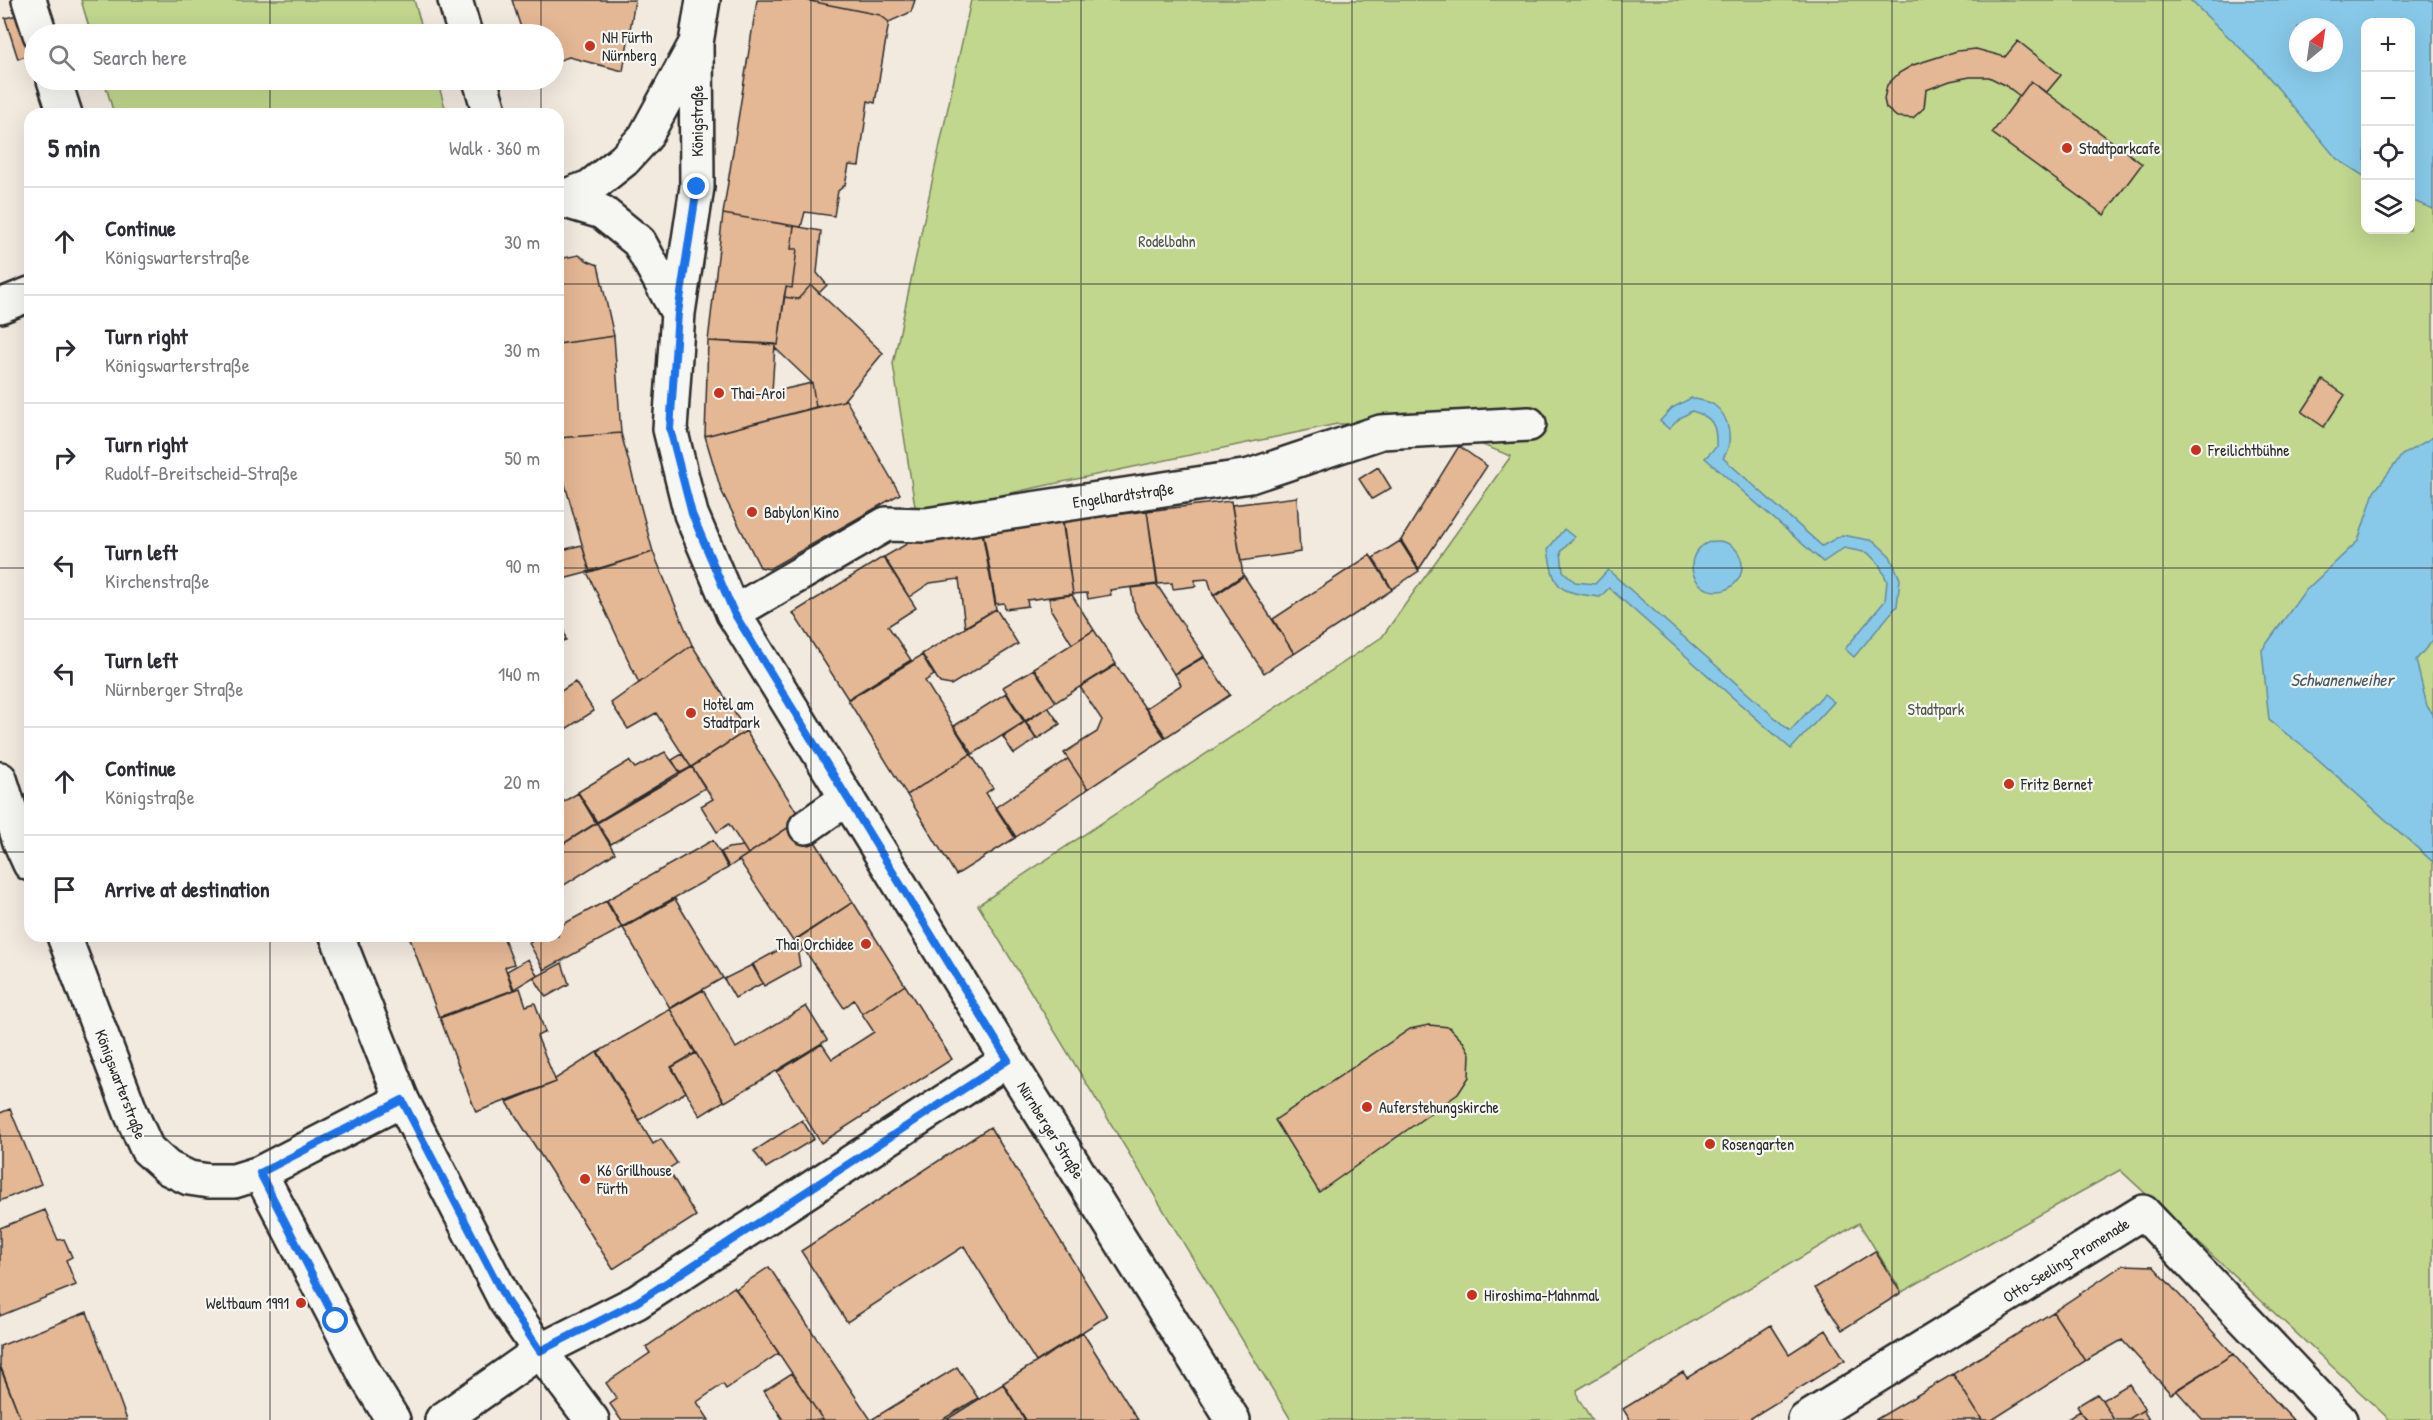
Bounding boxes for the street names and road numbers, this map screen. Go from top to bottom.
street label: Königstraße [686,85,708,157]
street label: Engelhardtstraße [1071,477,1176,513]
street label: Königswarterstraße [90,1026,152,1143]
street label: Nürnberger Straße [1012,1077,1090,1183]
street label: Otto-Seeling-Promenade [1999,1212,2134,1308]

